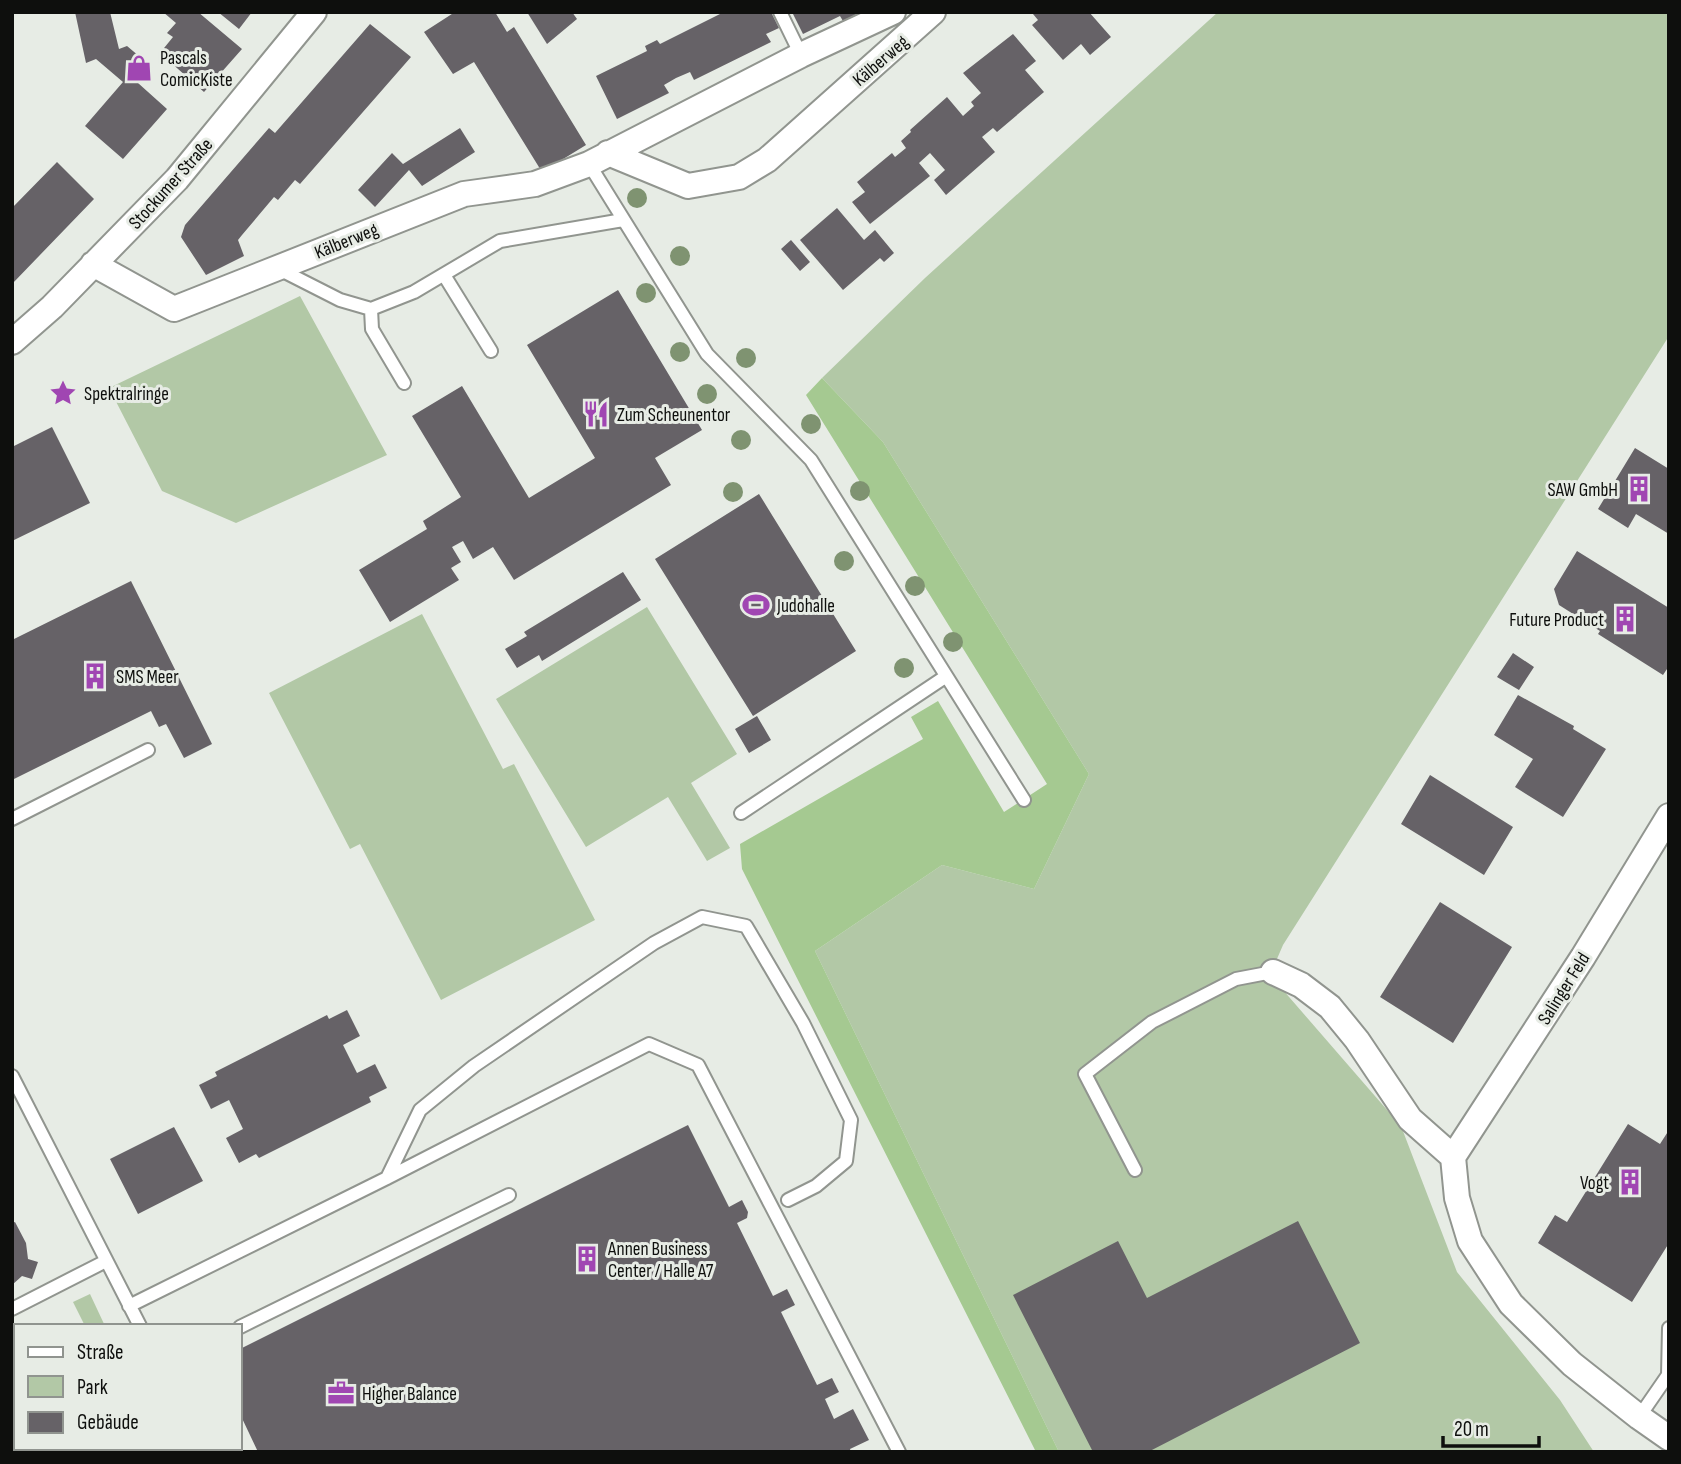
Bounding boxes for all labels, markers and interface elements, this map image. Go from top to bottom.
street label: Kälberweg [848,30,914,92]
place label: Pascals ComicKiste [160,47,233,92]
shop icon: Pascals ComicKiste [124,53,154,83]
street label: Stockumer Straße [124,134,218,234]
street label: Kälberweg [311,218,382,264]
place icon: Spektralringe [48,378,78,408]
place label: Spektralringe [84,383,169,406]
restaurant icon: Zum Scheunentor [581,399,611,429]
place label: Zum Scheunentor [617,404,731,427]
building icon: SAW GmbH [1624,474,1654,504]
place label: SAW GmbH [1548,479,1618,502]
sports icon: Judohalle [741,590,771,620]
place label: Judohalle [776,595,835,618]
building icon: Future Product [1610,604,1640,634]
place label: Future Product [1509,609,1604,632]
building icon: SMS Meer [80,661,110,691]
place label: SMS Meer [116,666,179,689]
street label: Salinger Feld [1533,948,1595,1029]
building icon: Vogt [1615,1167,1645,1197]
place label: Vogt [1580,1172,1609,1195]
place label: Annen Business Center / Halle A7 [607,1238,714,1283]
building icon: Annen Business Center / Halle A7 [572,1244,602,1274]
legend [14,1324,242,1450]
text: Straße [77,1340,123,1365]
text: Park [77,1375,108,1400]
office icon: Higher Balance [326,1378,356,1408]
place label: Higher Balance [362,1383,457,1406]
scale bar [1443,1404,1539,1448]
text: Gebäude [77,1410,139,1435]
text: 20 m [1454,1417,1489,1442]

